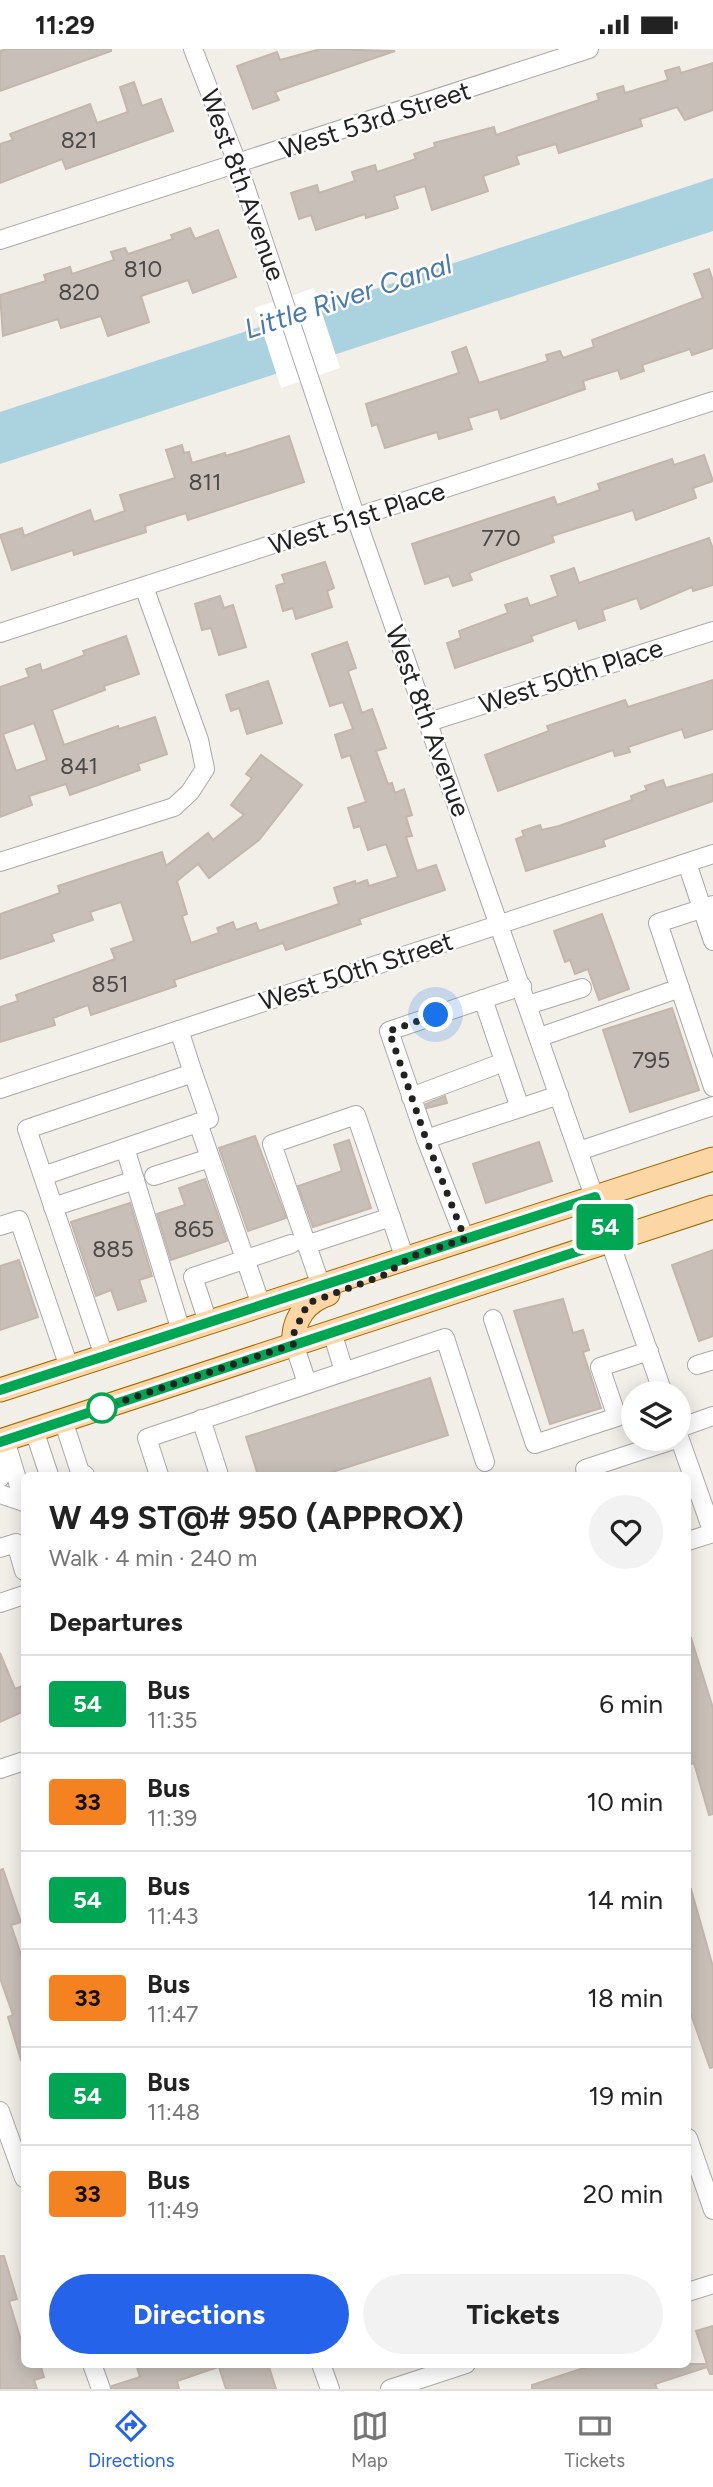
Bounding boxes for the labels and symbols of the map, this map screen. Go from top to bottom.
street label: West 53rd Street [276,74,475,166]
street label: West 8th Avenue [194,85,292,285]
house number: 821 [61,126,97,154]
water label: Little River Canal [240,246,457,346]
house number: 810 [124,255,162,283]
house number: 820 [58,278,100,306]
house number: 811 [188,468,222,496]
street label: West 51st Place [265,475,449,561]
house number: 770 [481,524,521,552]
street label: West 8th Avenue [379,621,477,821]
street label: West 50th Place [475,631,667,721]
house number: 841 [60,752,98,780]
street label: West 50th Street [255,925,457,1017]
house number: 851 [92,970,128,998]
your location [418,997,453,1032]
house number: 795 [632,1046,670,1074]
line badge: 54 [574,1204,636,1250]
house number: 865 [174,1215,214,1243]
house number: 885 [92,1235,134,1263]
unlabelled marker [87,1393,117,1423]

